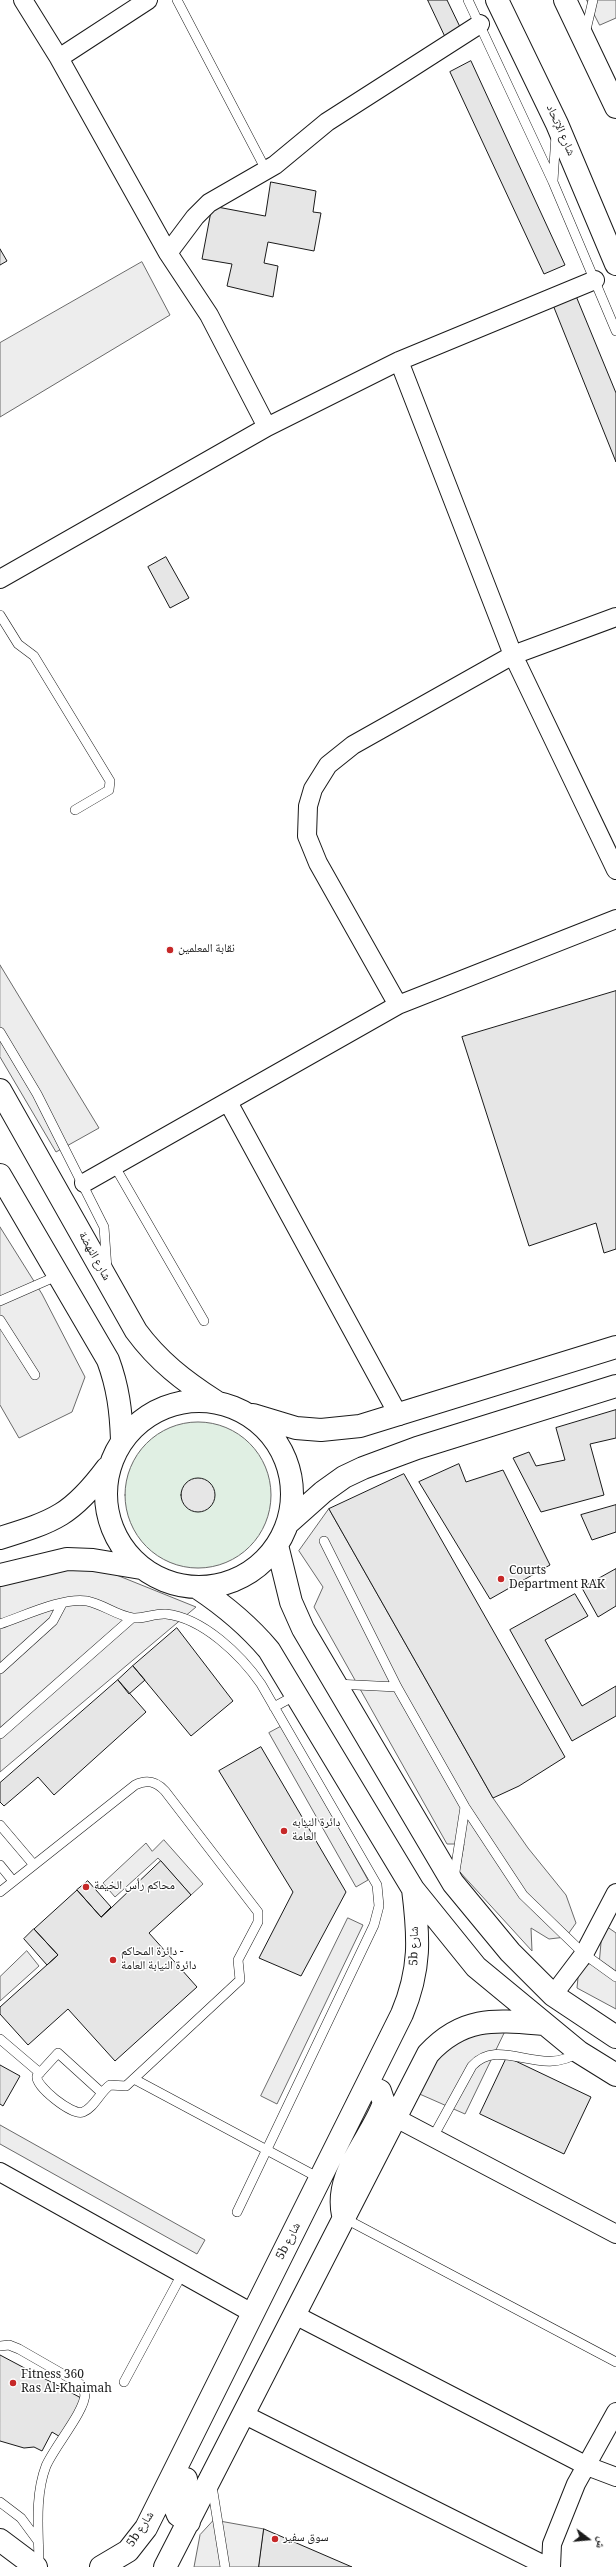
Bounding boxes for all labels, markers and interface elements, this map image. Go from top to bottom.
street label: شارع الإتحاد [541,103,577,159]
place label: نقابة المعلمين [178,943,235,957]
marker: نقابة المعلمين [165,945,175,955]
street label: شارع النهضة [74,1230,112,1284]
place label: Courts Department RAK [509,1565,605,1593]
marker: Courts Department RAK [496,1574,506,1584]
place label: دائرة النيابه العامة [292,1817,341,1845]
marker: دائرة النيابه العامة [279,1826,289,1836]
place label: محاكم رأس الخيمة [94,1880,175,1894]
marker: محاكم رأس الخيمة [81,1882,91,1892]
street label: 5b شارع [408,1926,424,1966]
place label: دائرة المحاكم - دائرة النيابة العامة [121,1946,196,1974]
marker: دائرة المحاكم - دائرة النيابة العامة [108,1955,118,1965]
street label: 5b شارع [275,2221,305,2263]
place label: Fitness 360 Ras Al-Khaimah [21,2369,112,2397]
marker: Fitness 360 Ras Al-Khaimah [8,2378,18,2388]
street label: 5b شارع [125,2509,159,2551]
north arrow [568,2519,608,2559]
place label: سوق سفير [283,2532,329,2546]
marker: سوق سفير [270,2534,280,2544]
text: ش [589,2534,611,2551]

